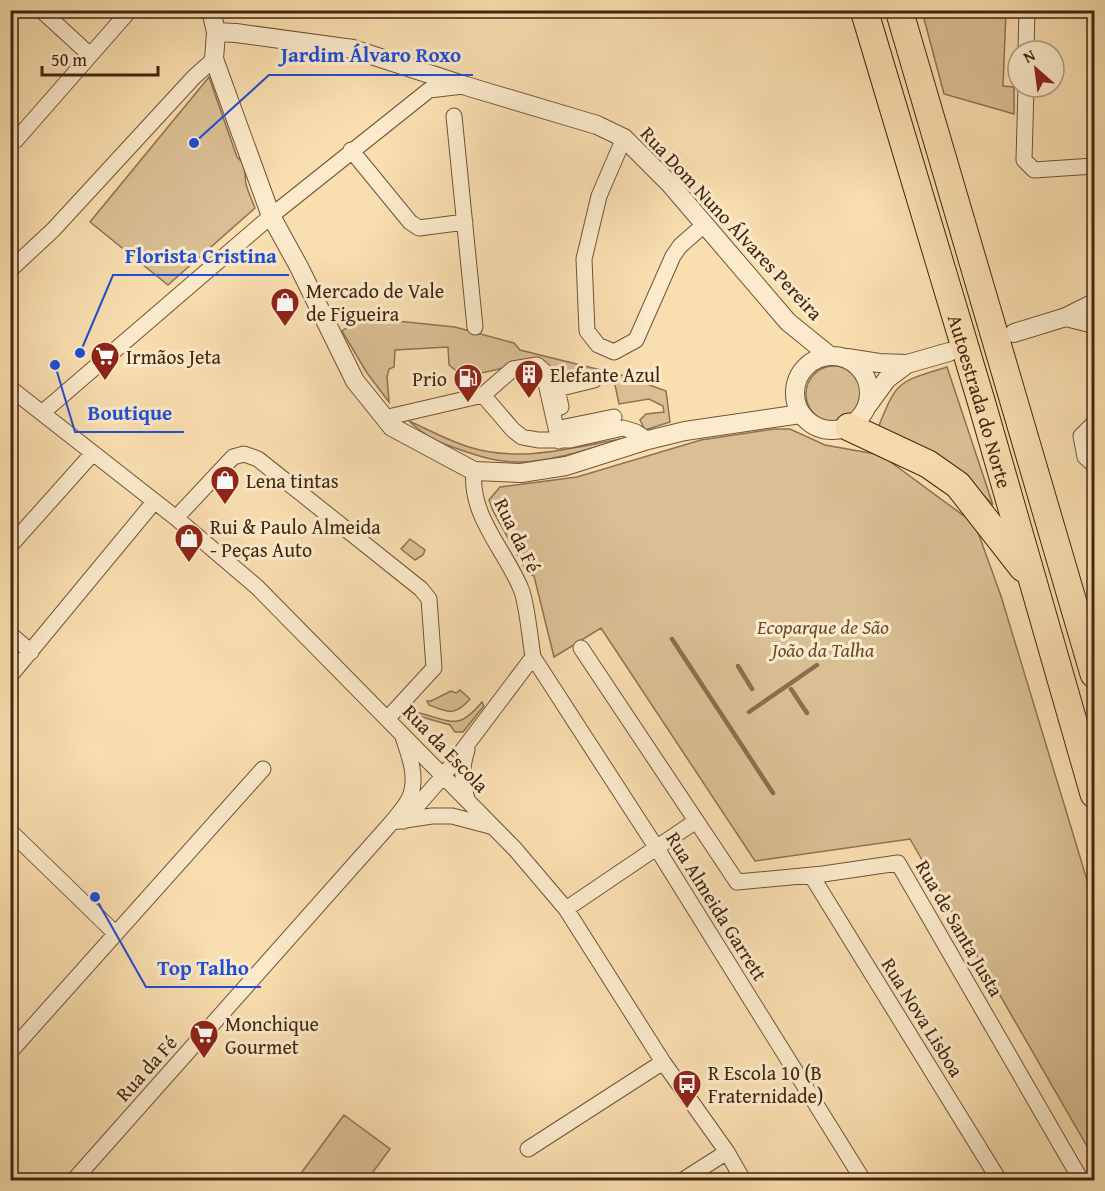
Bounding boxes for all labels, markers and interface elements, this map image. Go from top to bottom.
callout: Jardim Álvaro Roxo [269,36,473,75]
scale bar [42,39,158,77]
text: Jardim Álvaro Roxo [278,39,461,70]
north arrow [1006,39,1066,99]
text: N [1019,43,1040,69]
text: 50 m [51,46,87,73]
street label: Rua Dom Nuno Álvares Pereira [634,119,830,327]
callout: Florista Cristina [113,236,289,275]
text: Florista Cristina [125,240,277,271]
place label: Mercado de Vale de Figueira [306,276,444,328]
shop icon: Mercado de Vale de Figueira [269,286,301,328]
street label: Autoestrada do Norte [941,310,1020,491]
supermarket icon: Irmãos Jeta [89,340,121,382]
place label: Irmãos Jeta [126,342,221,371]
building icon: Elefante Azul [513,358,545,400]
place label: Elefante Azul [550,360,661,389]
fuel station icon: Prio [452,362,484,404]
place label: Prio [412,364,447,393]
callout: Boutique [75,393,184,432]
text: Boutique [88,397,172,428]
shop icon: Lena tintas [209,464,241,506]
place label: Lena tintas [246,466,339,495]
street label: Rua da Fé [487,493,549,577]
place label: Rui & Paulo Almeida - Peças Auto [210,512,381,564]
shop icon: Rui & Paulo Almeida - Peças Auto [173,522,205,564]
park label: Ecoparque de São João da Talha [756,612,889,664]
street label: Rua da Escola [396,697,496,799]
street label: Rua Almeida Garrett [659,826,775,986]
street label: Rua de Santa Justa [909,854,1011,1002]
callout: Top Talho [146,948,261,987]
text: Top Talho [157,952,249,983]
street label: Rua Nova Lisboa [875,952,972,1083]
place label: Monchique Gourmet [225,1009,319,1061]
supermarket icon: Monchique Gourmet [188,1018,220,1060]
street label: Rua da Fé [109,1029,183,1107]
place label: R Escola 10 (B Fraternidade) [708,1058,823,1110]
bus stop icon: R Escola 10 (B Fraternidade) [671,1068,703,1110]

